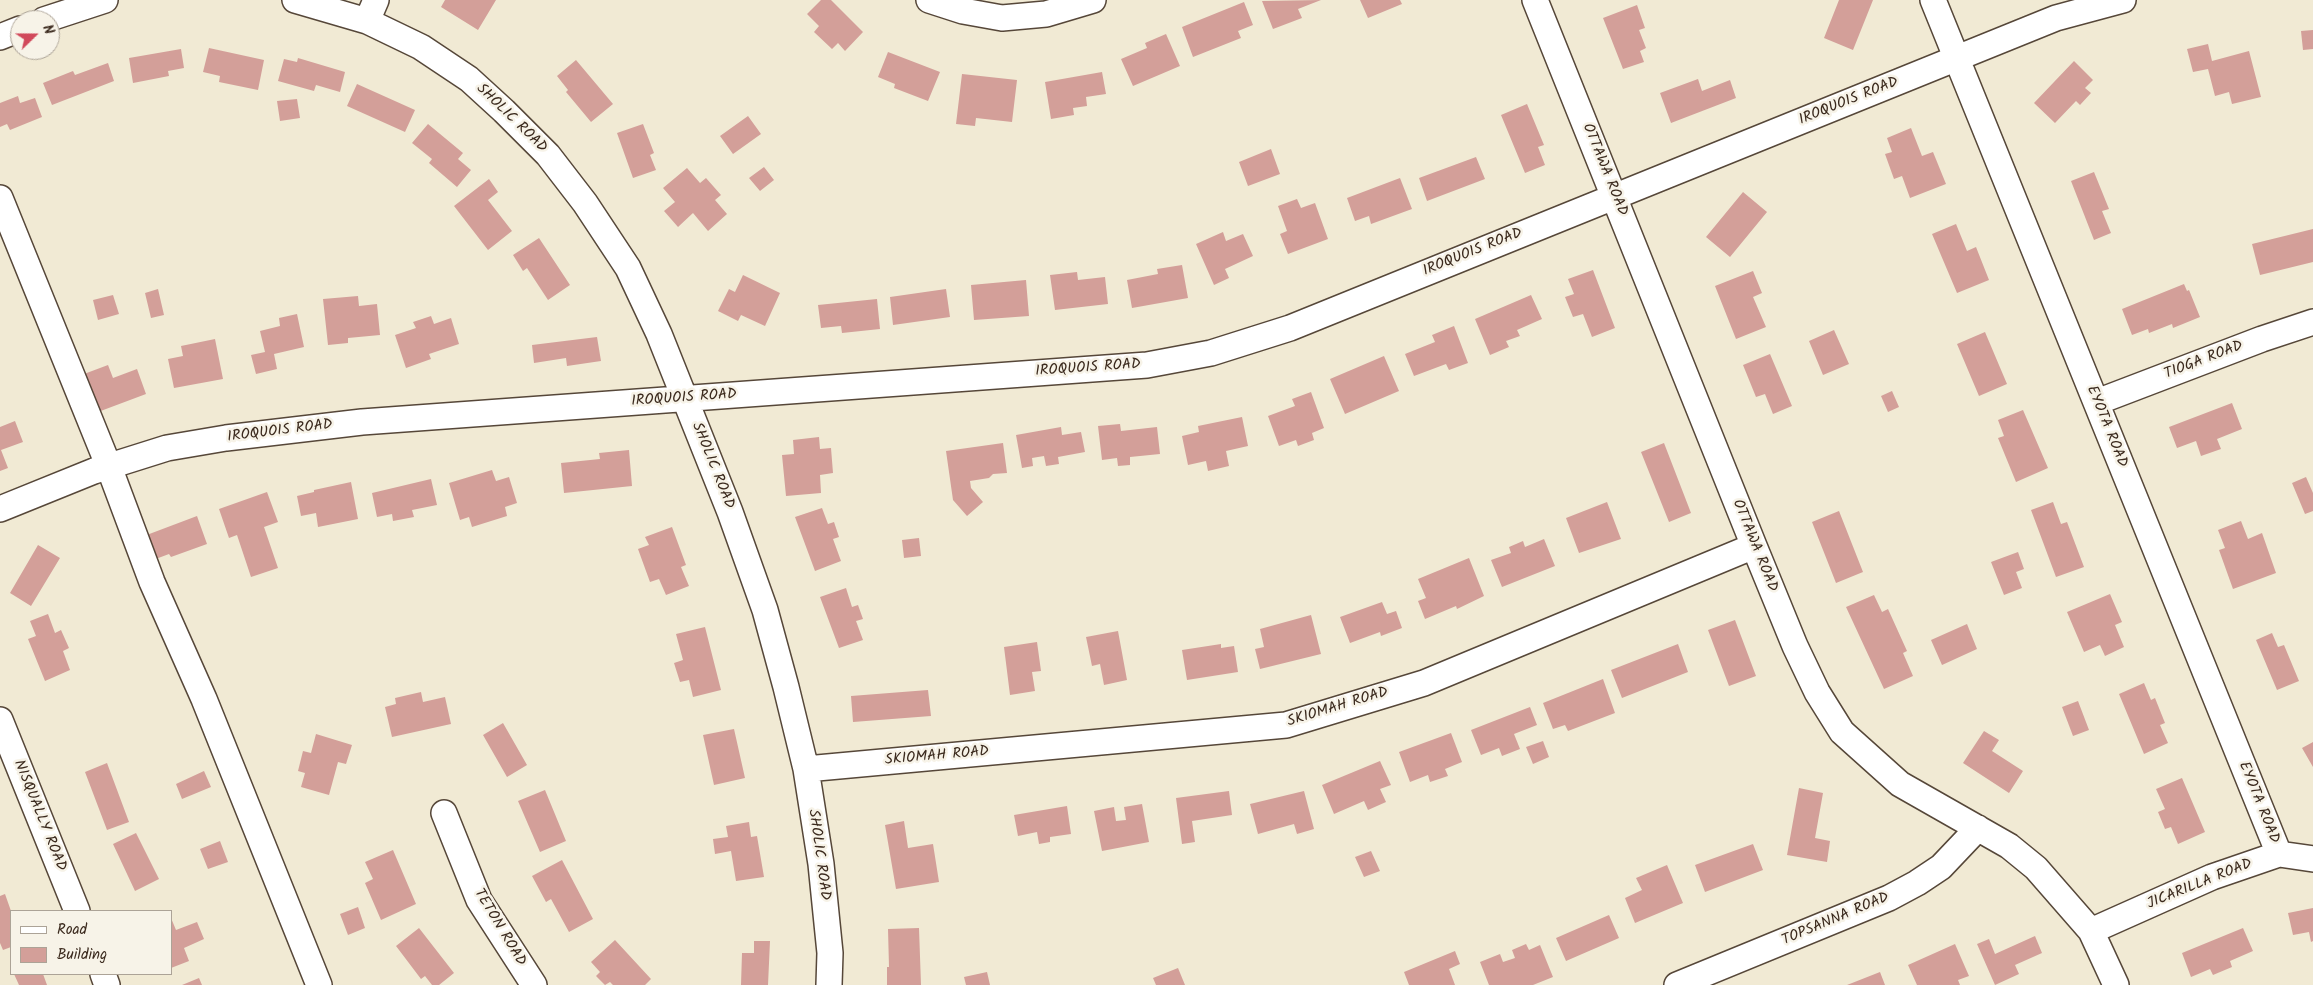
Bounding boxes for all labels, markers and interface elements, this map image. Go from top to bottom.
north arrow [10,10,60,60]
text: N [36,22,60,38]
street label: IROQUOIS ROAD [1797,74,1901,130]
street label: SHOLIC ROAD [472,81,550,157]
street label: OTTAWA ROAD [1577,121,1631,219]
street label: IROQUOIS ROAD [1421,225,1525,281]
street label: TIOGA ROAD [2162,338,2246,384]
street label: IROQUOIS ROAD [1035,356,1141,382]
street label: EYOTA ROAD [2081,384,2131,470]
street label: IROQUOIS ROAD [631,386,737,412]
street label: IROQUOIS ROAD [226,417,334,447]
street label: SHOLIC ROAD [686,420,738,512]
street label: OTTAWA ROAD [1727,497,1781,595]
street label: SKIOMAH ROAD [1285,684,1391,732]
street label: SKIOMAH ROAD [884,743,990,771]
street label: NISQUALLY ROAD [9,758,69,874]
street label: EYOTA ROAD [2233,760,2283,846]
street label: SHOLIC ROAD [803,808,833,902]
street label: JICARILLA ROAD [2145,856,2255,914]
street label: TETON ROAD [469,886,529,970]
street label: TOPSANNA ROAD [1780,889,1892,951]
legend [10,910,172,975]
text: Road [57,918,87,942]
text: Building [57,943,107,967]

